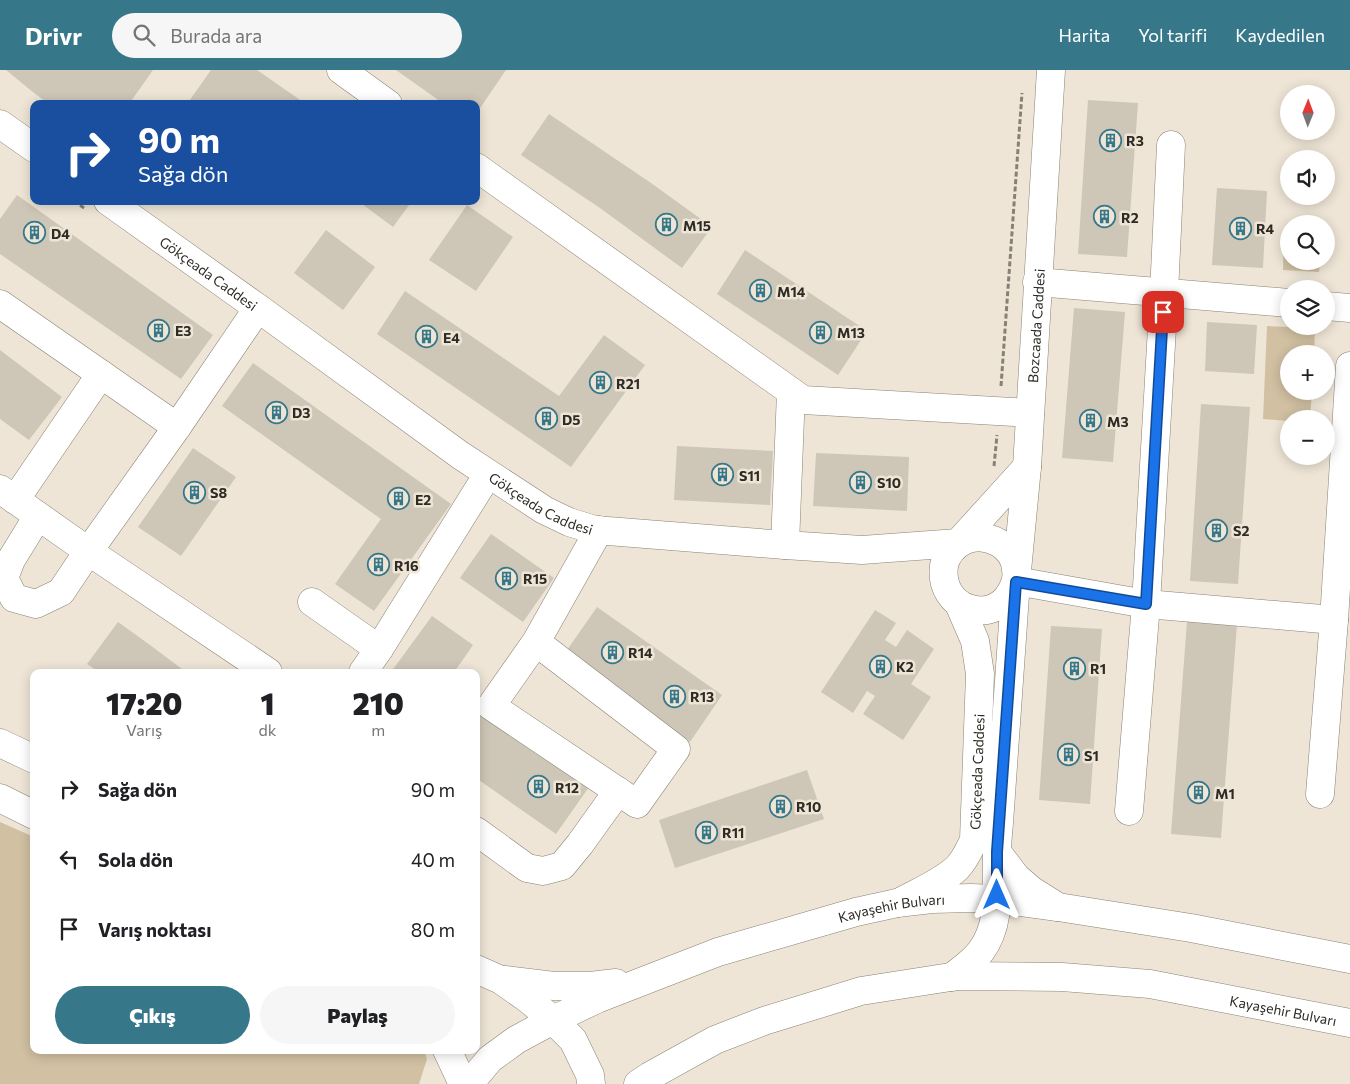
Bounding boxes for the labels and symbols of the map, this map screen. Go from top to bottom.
north arrow [1280,85,1335,140]
building icon: R3 [1098,128,1122,152]
place label: R3 [1126,132,1144,149]
building icon: R2 [1093,205,1117,229]
place label: R2 [1121,209,1139,226]
building icon: M15 [655,213,679,237]
building icon: R4 [1228,216,1252,240]
place label: M15 [683,217,711,234]
place label: R4 [1256,220,1274,237]
building icon: D4 [23,221,47,245]
place label: D4 [51,225,70,242]
street label: Gökçeada Caddesi [157,232,261,314]
street label: Bozcaada Caddesi [1024,268,1047,383]
building icon: M14 [749,279,773,303]
place label: M14 [777,283,806,300]
pin [1142,291,1184,333]
building icon: E3 [147,318,171,342]
building icon: M13 [809,320,833,344]
place label: E3 [175,322,192,339]
place label: M13 [837,324,865,341]
building icon: E4 [415,325,439,349]
place label: E4 [443,329,460,346]
building icon: R21 [588,371,612,395]
place label: R21 [616,375,640,392]
building icon: D3 [264,400,288,424]
place label: D3 [292,404,310,421]
building icon: D5 [534,407,558,431]
building icon: M3 [1079,409,1103,433]
place label: D5 [562,411,580,428]
place label: M3 [1107,413,1129,430]
building icon: S11 [711,463,735,487]
place label: S11 [739,467,760,484]
street label: Gökçeada Caddesi [486,468,595,537]
building icon: S10 [849,470,873,494]
place label: S10 [877,474,901,491]
building icon: S8 [182,480,206,504]
place label: S8 [210,484,227,501]
building icon: E2 [387,487,411,511]
place label: E2 [415,491,431,508]
building icon: S2 [1205,518,1229,542]
place label: S2 [1233,522,1249,539]
building icon: R16 [366,553,390,577]
place label: R16 [394,557,419,574]
building icon: R15 [495,566,519,590]
place label: R15 [523,570,547,587]
building icon: R14 [600,640,624,664]
place label: R14 [628,644,653,661]
building icon: K2 [868,654,892,678]
building icon: R1 [1062,656,1086,680]
place label: K2 [896,658,914,675]
place label: R1 [1090,660,1106,677]
building icon: R13 [662,684,686,708]
place label: R13 [690,688,714,705]
street label: Gökçeada Caddesi [966,713,987,830]
building icon: S1 [1056,743,1080,767]
place label: S1 [1084,747,1099,764]
building icon: R12 [527,775,551,799]
place label: R12 [555,779,579,796]
building icon: M1 [1187,781,1211,805]
place label: M1 [1215,785,1235,802]
building icon: R10 [768,794,792,818]
place label: R10 [796,798,821,815]
building icon: R11 [694,820,718,844]
place label: R11 [722,824,744,841]
position arrow [970,868,1022,920]
street label: Kayaşehir Bulvarı [836,890,945,925]
street label: Kayaşehir Bulvarı [1228,991,1338,1029]

